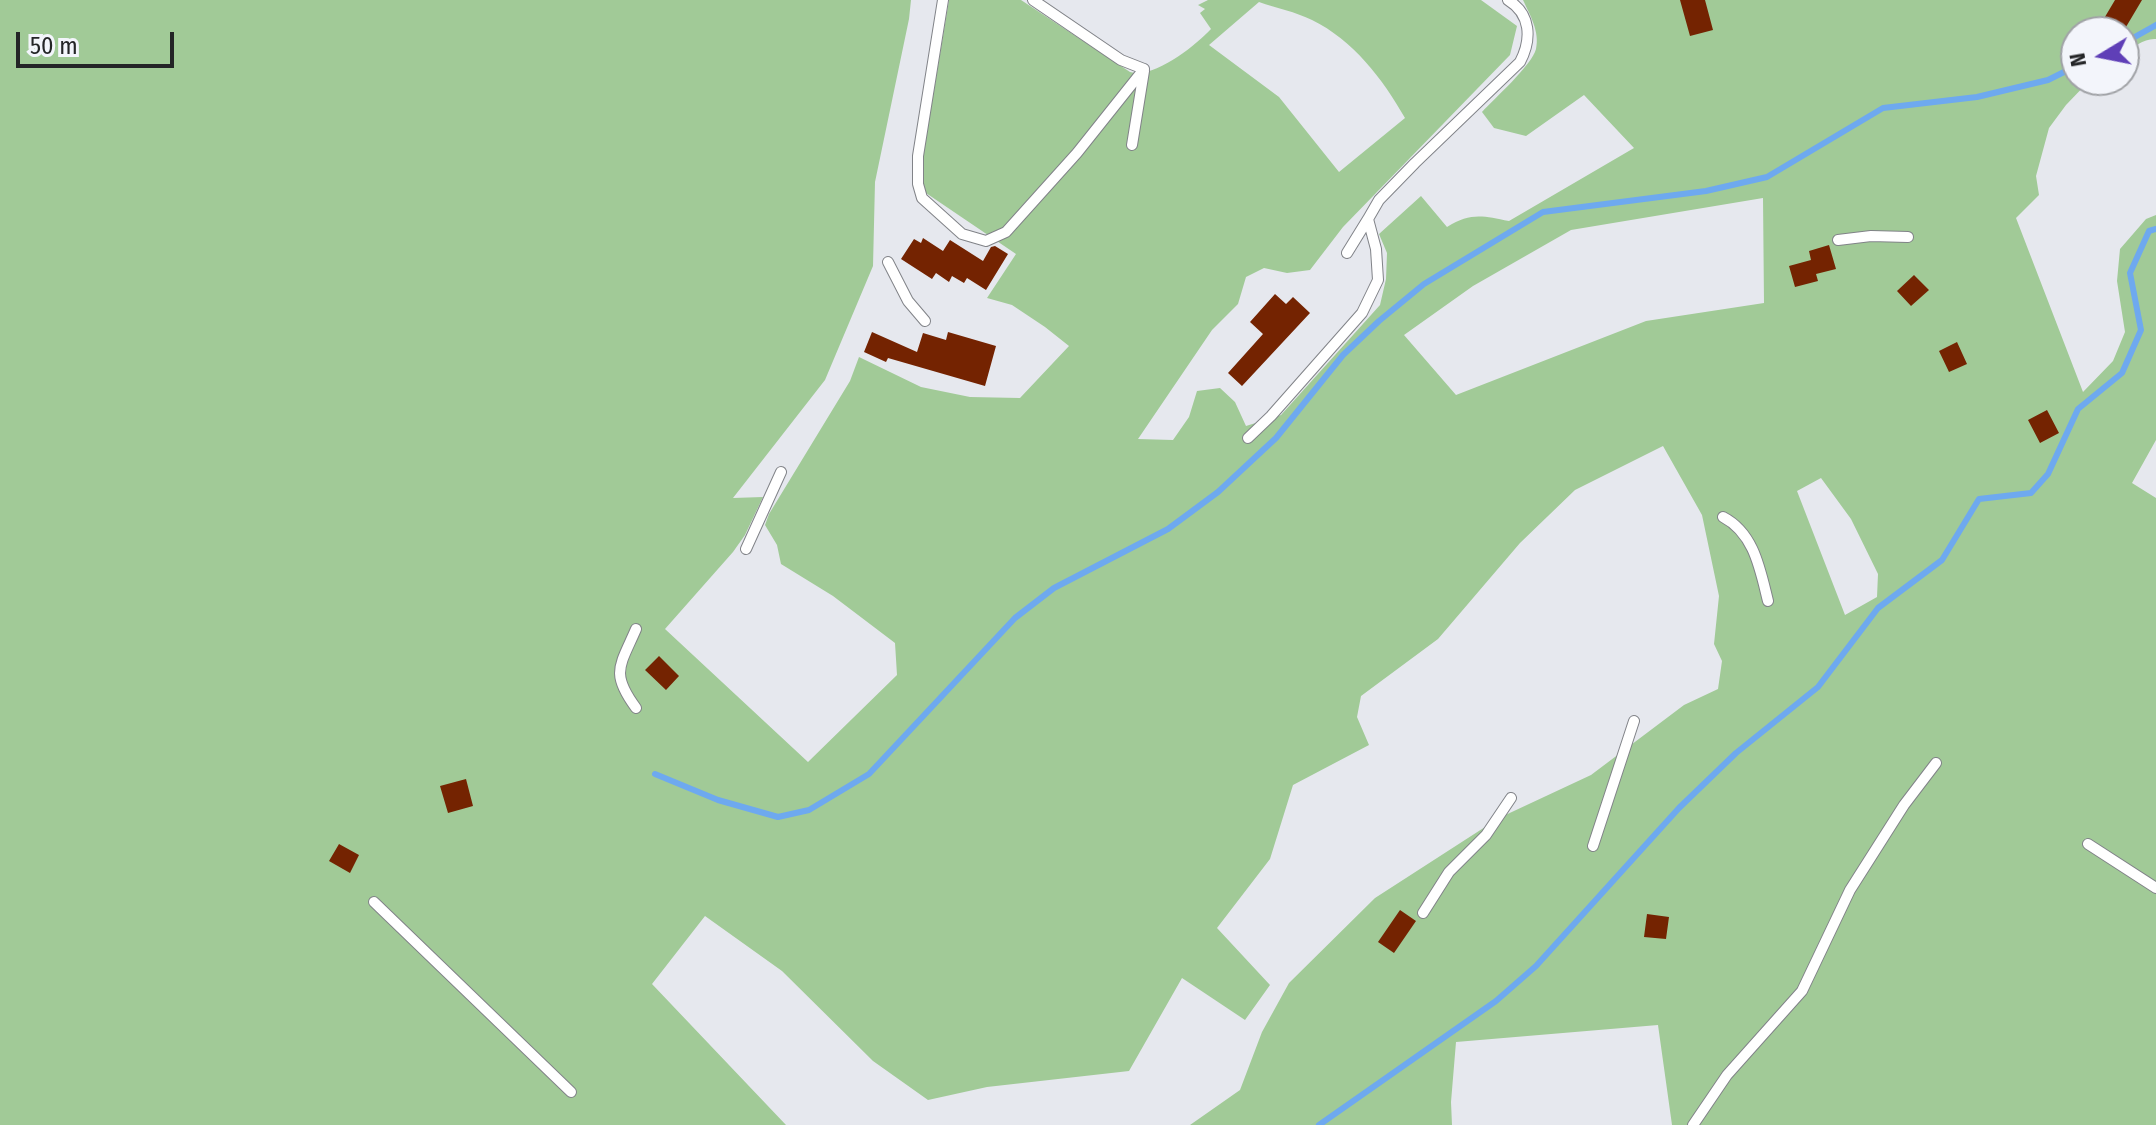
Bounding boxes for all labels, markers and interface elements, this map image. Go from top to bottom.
scale bar [20,16,178,66]
north arrow [2060,16,2140,96]
text: 50 m [30,32,78,60]
text: N [2063,51,2092,69]

